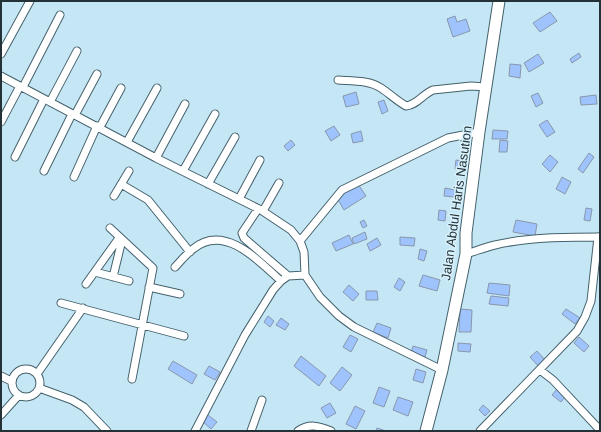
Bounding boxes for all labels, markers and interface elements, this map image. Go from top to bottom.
street label: Jalan Abdul Haris Nasution [438,125,475,281]

